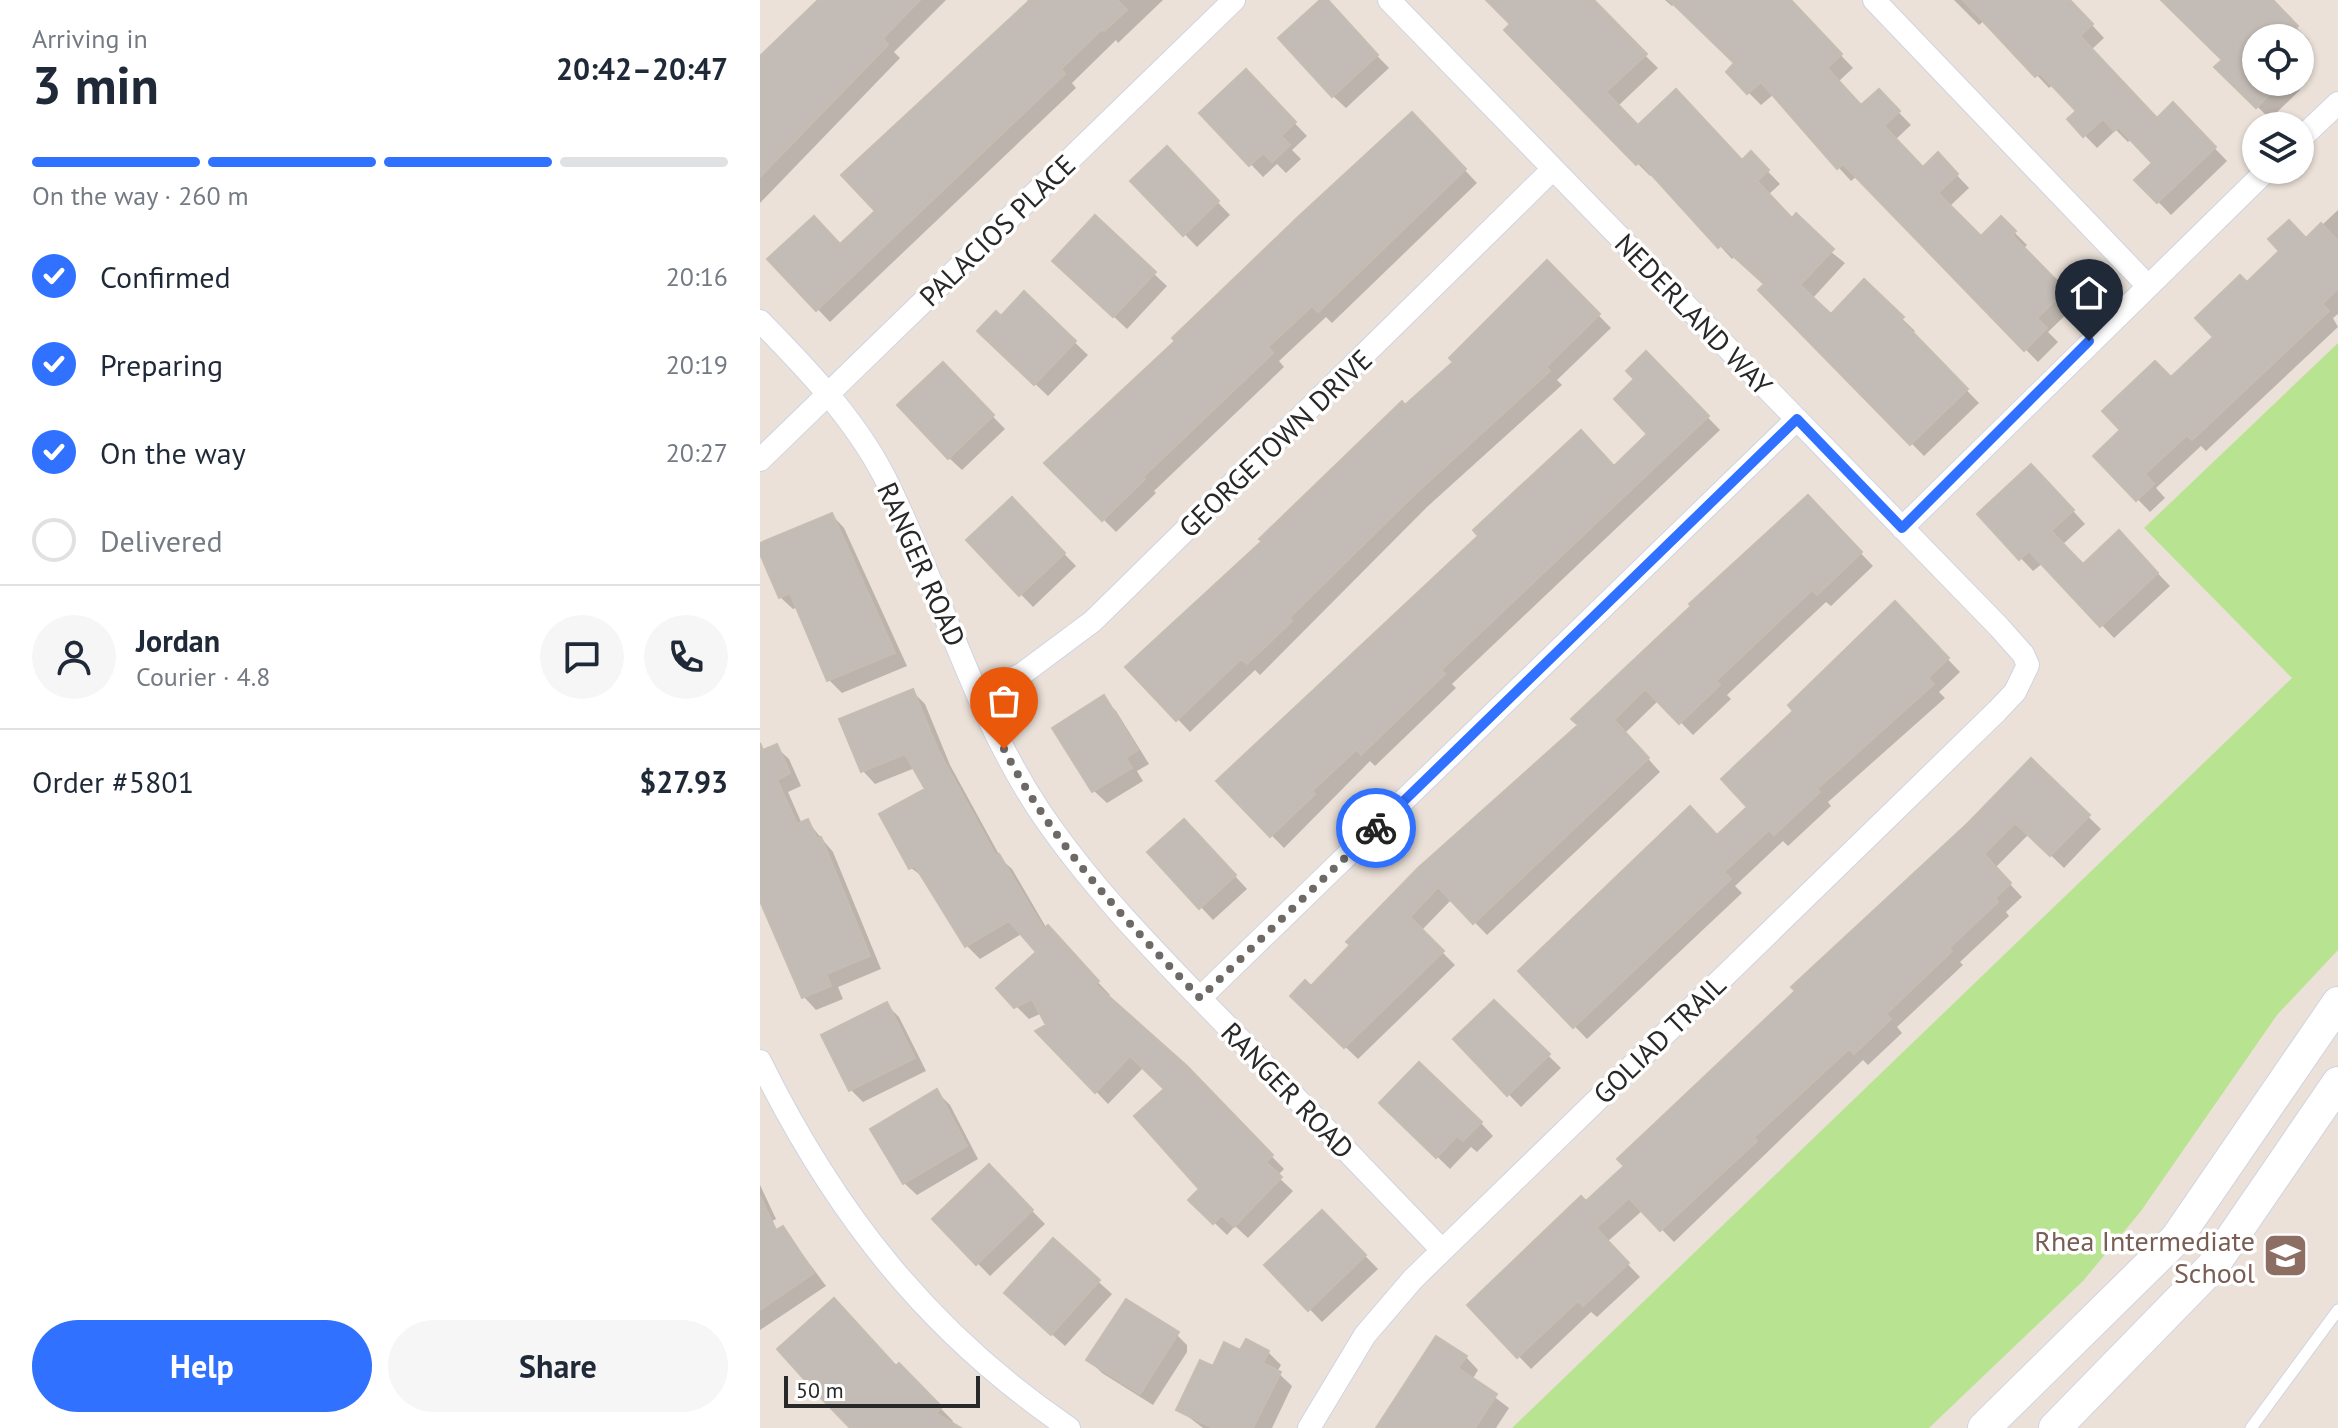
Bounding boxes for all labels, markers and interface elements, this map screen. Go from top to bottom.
text: Arriving in [32,22,148,55]
map controls [2242,24,2314,184]
button: locate [2242,24,2314,96]
text: 20:42–20:47 [556,49,728,88]
text: 3 min [32,51,159,118]
button: layers [2242,112,2314,184]
street label: PALACIOS PLACE [911,146,1083,314]
text: On the way · 260 m [32,179,249,212]
street label: NEDERLAND WAY [1607,225,1781,403]
icon: check [32,254,76,298]
text: Confirmed [100,257,231,296]
pin [2055,259,2123,341]
text: 20:16 [666,260,728,293]
icon: home [2067,271,2111,315]
street label: GEORGETOWN DRIVE [1170,341,1380,545]
icon: check [32,342,76,386]
text: Preparing [100,345,223,384]
text: 20:19 [666,348,728,381]
icon: check [32,430,76,474]
text: On the way [100,433,246,472]
text: 20:27 [666,436,728,469]
street label: RANGER ROAD [869,476,975,652]
text: Delivered [100,521,223,560]
button: person [32,615,116,699]
button: chat [540,615,624,699]
button: phone [644,615,728,699]
text: Jordan [136,621,220,660]
text: Courier · 4.8 [136,660,270,693]
pin [970,667,1038,749]
icon: bag [982,679,1026,723]
text: Order #5801 [32,762,194,801]
text: $27.93 [639,762,728,801]
courier [1336,788,1416,868]
icon: bike [1354,806,1398,850]
street label: GOLIAD TRAIL [1585,966,1733,1112]
street label: RANGER ROAD [1214,1014,1362,1166]
place label: Rhea Intermediate School [2034,1222,2255,1291]
school or university icon: Rhea Intermediate School [2262,1232,2310,1280]
button: Help [32,1320,372,1412]
button: Share [388,1320,728,1412]
scale bar [784,1372,980,1408]
text: 50 m [796,1376,844,1404]

